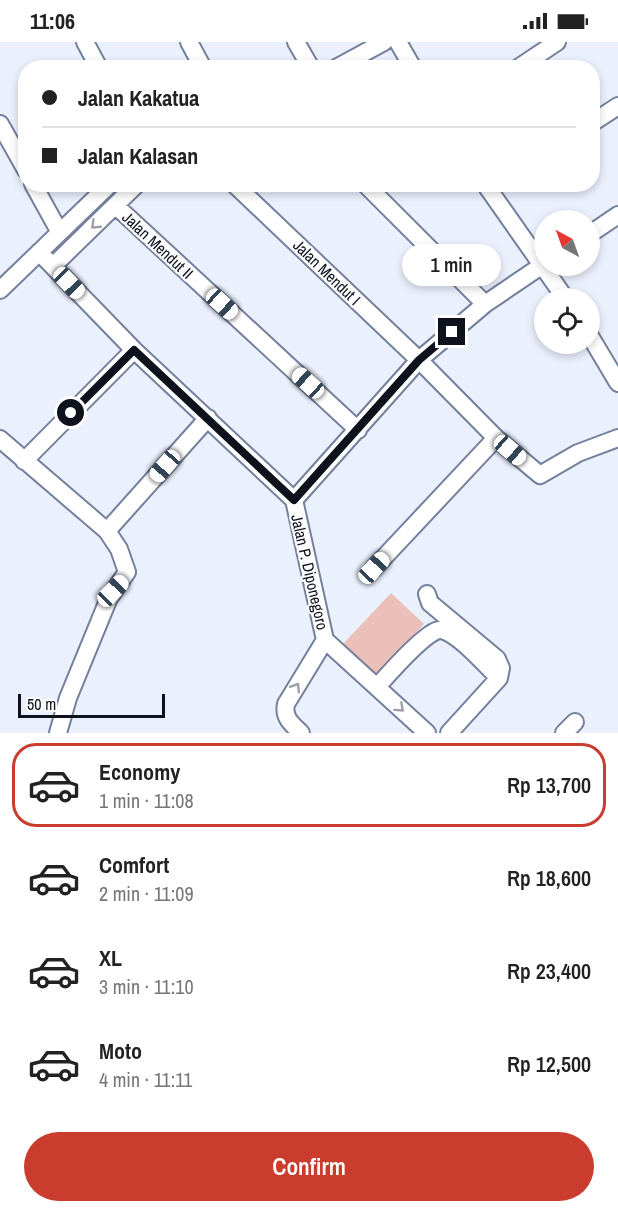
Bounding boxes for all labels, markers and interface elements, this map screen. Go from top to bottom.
text: 11:06 [30,6,75,36]
text: Jalan Kakatua [78,83,199,113]
text: Jalan Kalasan [78,141,198,171]
street label: Jalan Mendut II [118,206,198,284]
north arrow [534,210,600,276]
map controls [534,210,600,354]
one-way arrow [92,218,103,229]
street label: Jalan Mendut I [288,234,366,310]
callout: 1 min [402,245,502,287]
text: 1 min [430,251,473,278]
car [50,264,88,302]
car [203,285,241,323]
button: locate [534,288,600,354]
route end [438,318,465,345]
car [289,364,327,402]
route start [57,399,84,426]
car [491,431,529,469]
car [146,447,184,485]
street label: Jalan P. Diponegoro [286,512,334,632]
car [355,549,393,587]
car [94,572,132,610]
one-way arrow [289,683,301,693]
scale bar [18,691,165,718]
text: 50 m [27,693,56,715]
one-way arrow [393,701,403,712]
text: Economy [99,757,180,787]
icon: car [27,758,81,812]
text: Rp 13,700 [507,770,591,800]
text: 1 min · 11:08 [99,787,194,814]
text: Comfort [99,850,169,880]
icon: car [27,851,81,905]
text: Rp 18,600 [507,863,591,893]
text: 2 min · 11:09 [99,880,194,907]
text: XL [99,943,122,973]
icon: car [27,944,81,998]
text: Rp 23,400 [507,956,591,986]
text: 3 min · 11:10 [99,973,194,1000]
text: Moto [99,1036,142,1066]
icon: car [27,1037,81,1091]
text: Rp 12,500 [507,1049,591,1079]
text: 4 min · 11:11 [99,1066,192,1093]
button: Confirm [24,1132,594,1201]

